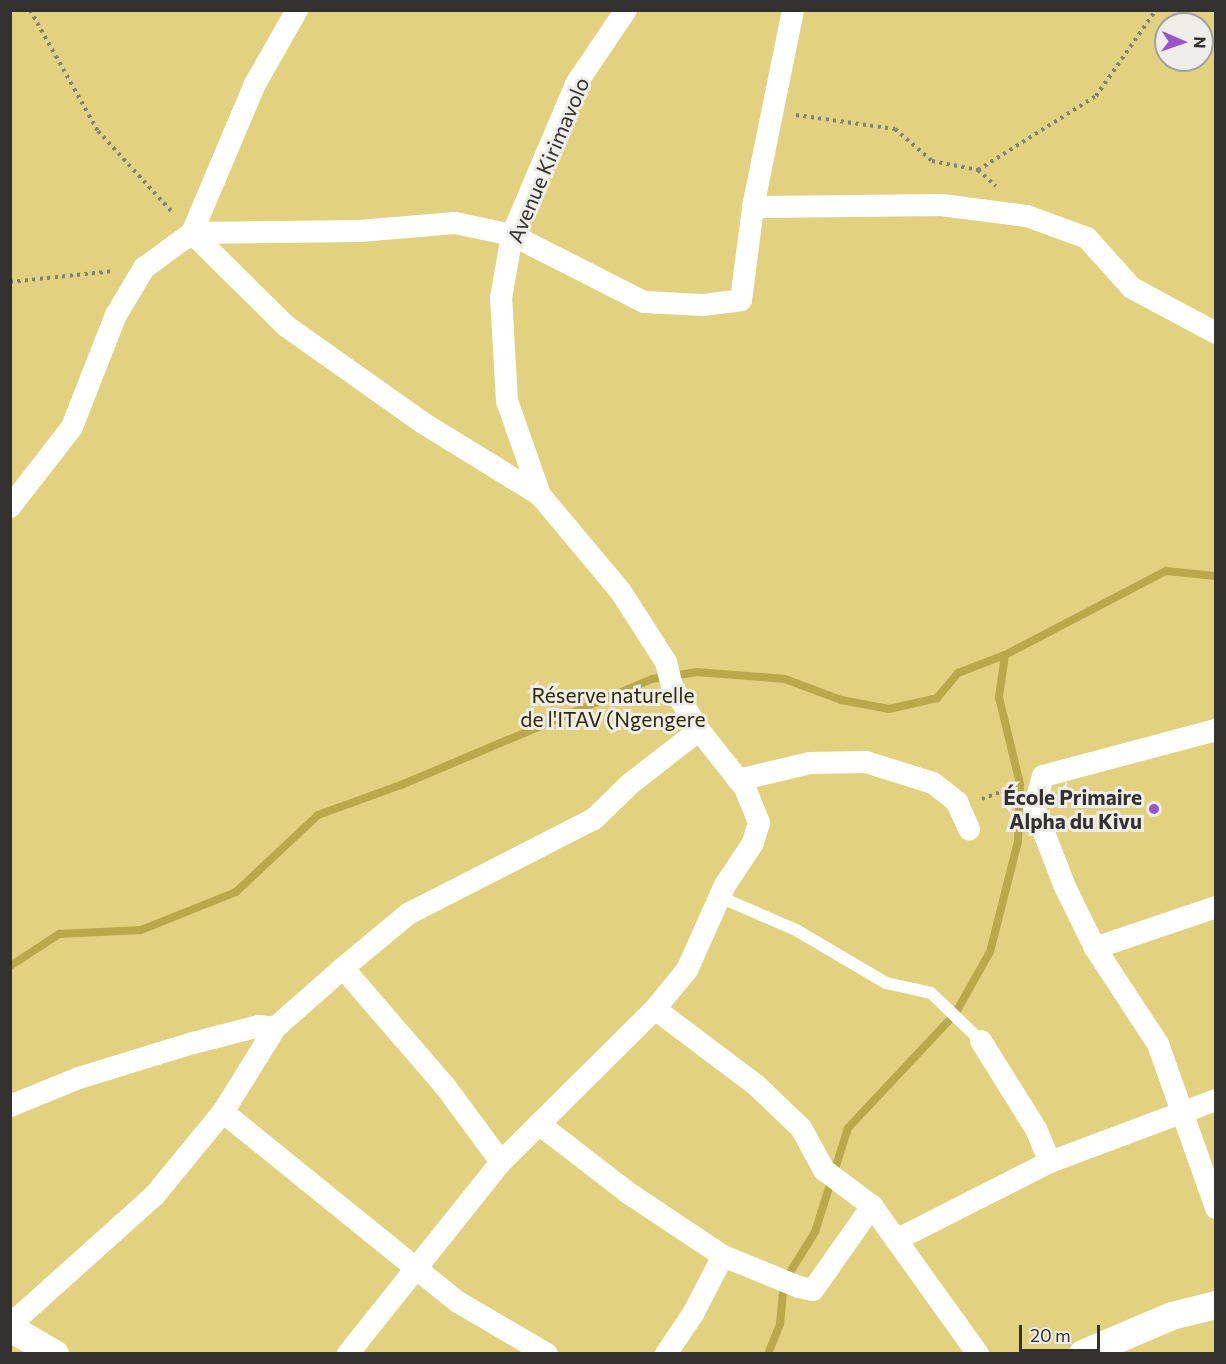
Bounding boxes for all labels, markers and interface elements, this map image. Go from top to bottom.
north arrow [1154,12,1214,72]
text: N [1191,36,1210,49]
street label: Avenue Kirimavolo [502,74,594,246]
park label: Réserve naturelle de l'ITAV (Ngengere [520,682,706,732]
place label: École Primaire Alpha du Kivu [1003,784,1142,834]
marker: École Primaire Alpha du Kivu [1147,802,1161,816]
scale bar [1022,1313,1103,1351]
text: 20 m [1030,1324,1071,1346]

